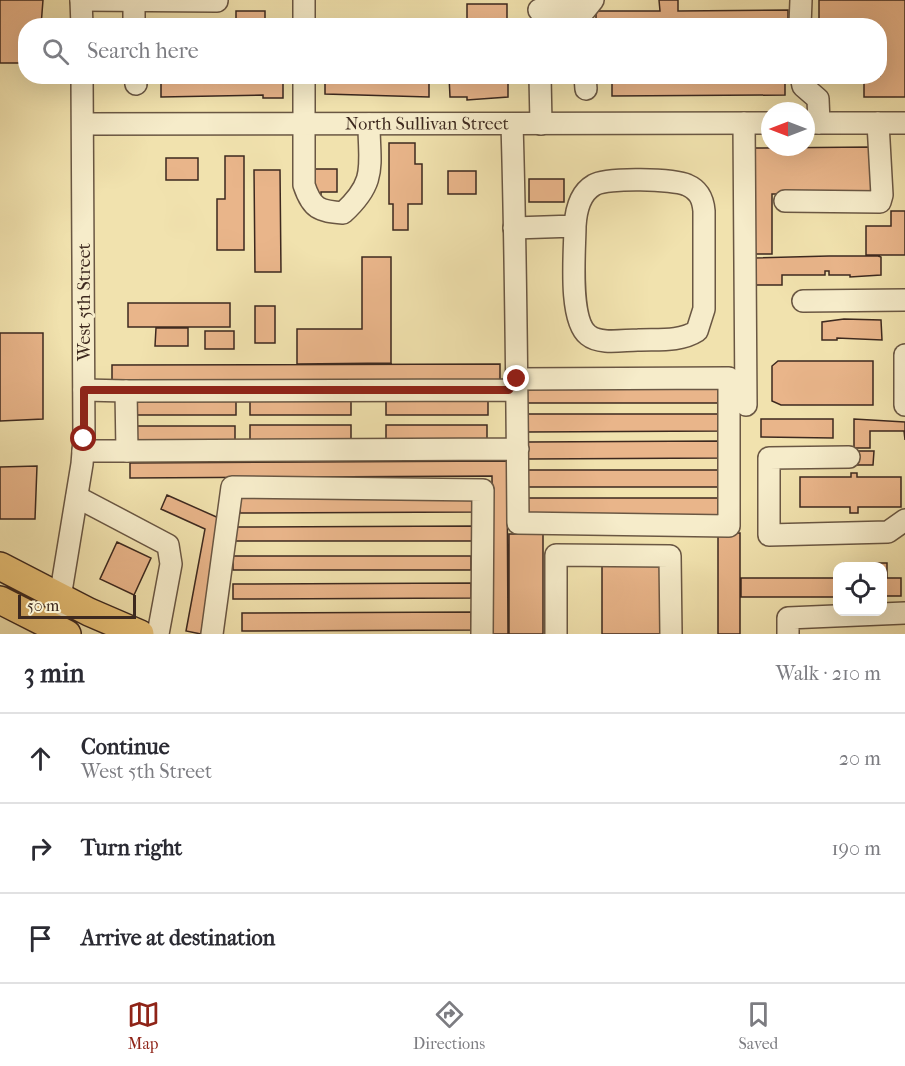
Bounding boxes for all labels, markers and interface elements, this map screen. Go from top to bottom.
search box [18,18,887,84]
icon: search [39,35,72,68]
text: Search here [87,38,199,64]
north arrow [761,102,815,156]
street label: North Sullivan Street [345,113,510,134]
street label: West 5th Street [74,242,95,362]
route end [503,365,529,391]
route start [70,425,96,451]
map controls [833,562,887,616]
button: locate [833,562,887,616]
scale bar [18,592,136,620]
text: 50 m [27,596,59,615]
text: 3 min [24,658,85,689]
text: Walk · 210 m [776,662,881,685]
text: Continue [81,734,170,760]
icon: ahead [24,742,57,775]
text: 20 m [839,747,881,770]
text: West 5th Street [81,760,212,783]
icon: right [24,832,57,865]
text: Turn right [81,835,182,861]
text: 190 m [831,837,881,860]
icon: arrive [24,922,57,955]
text: Arrive at destination [81,925,275,951]
tab: Map [127,998,160,1053]
tab: Directions [413,998,485,1053]
tab: Saved [739,998,778,1053]

